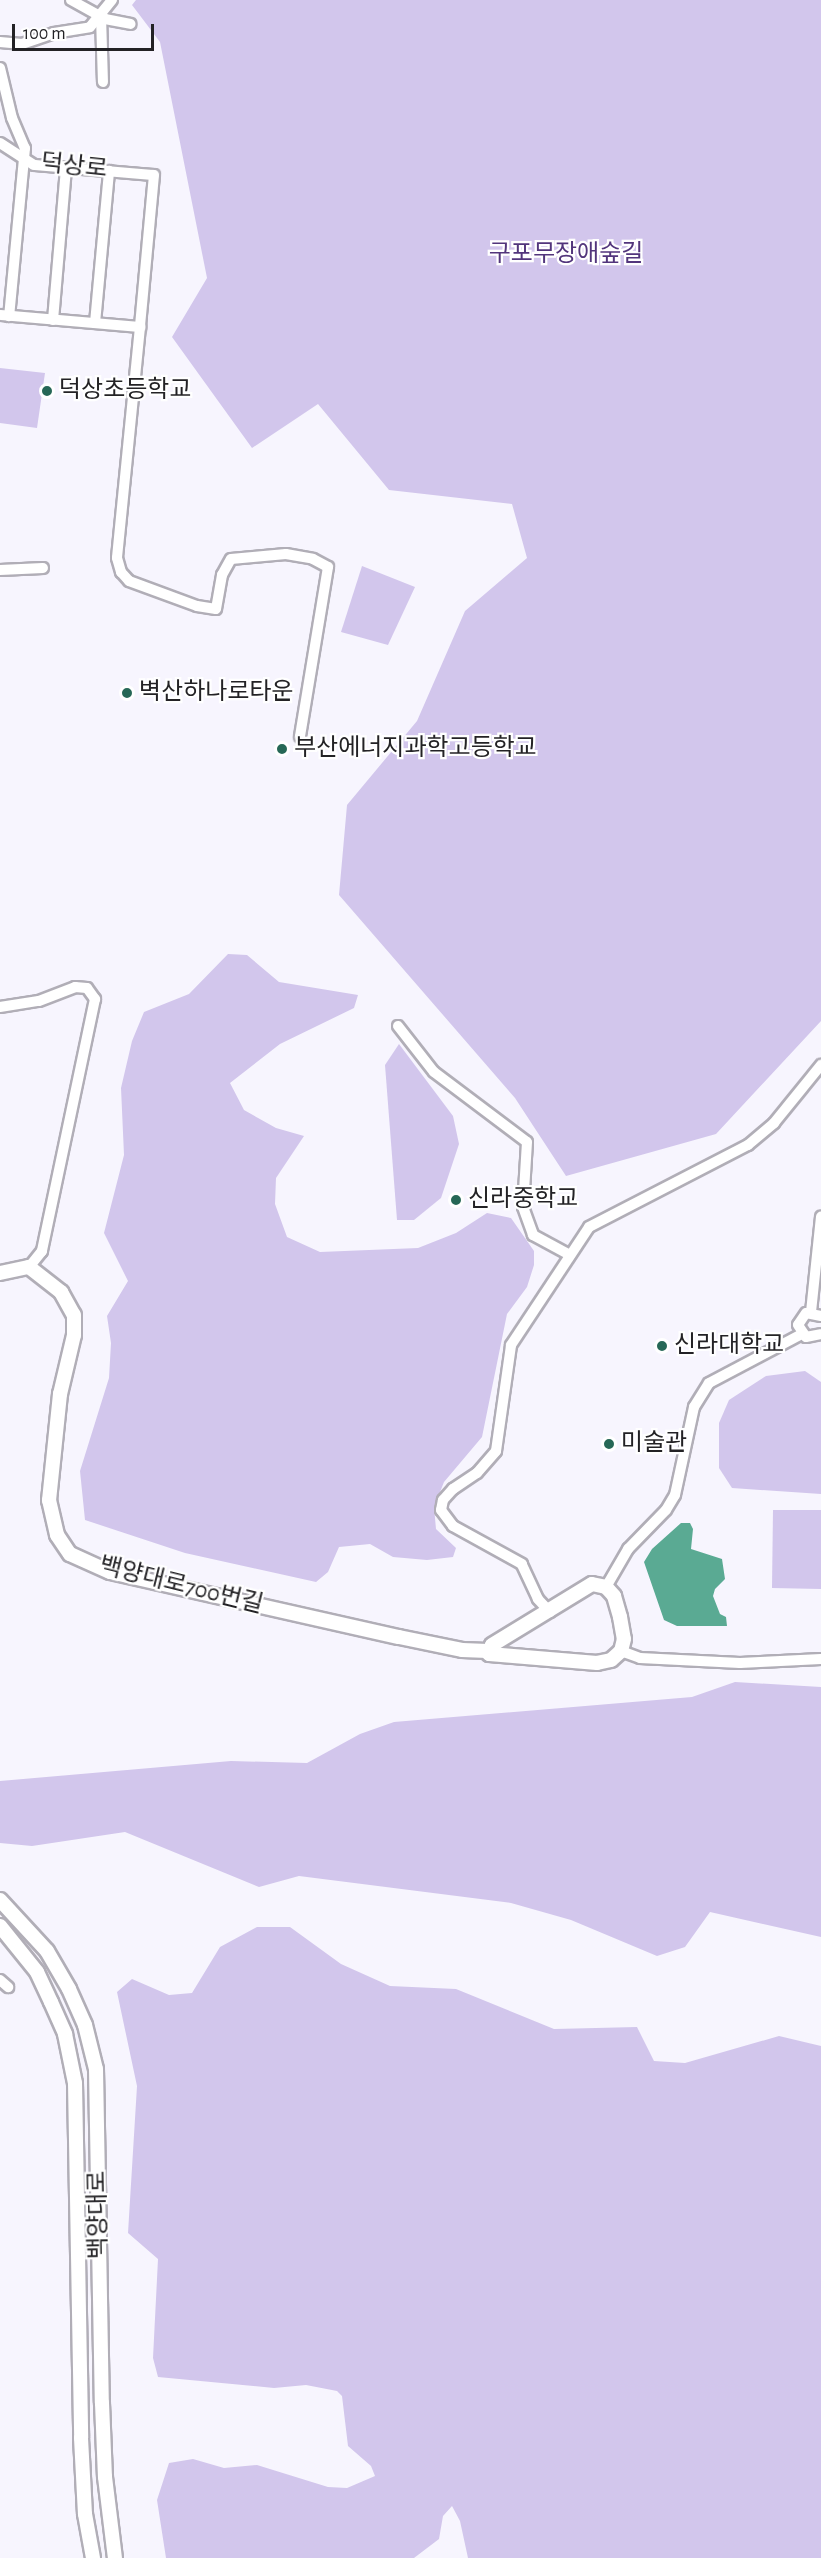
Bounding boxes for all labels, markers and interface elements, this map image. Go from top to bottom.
scale bar [15,12,158,50]
text: 100 m [23,25,66,43]
street label: 덕상로 [40,149,108,185]
park label: 구포무장애숲길 [489,241,643,269]
place label: 덕상초등학교 [59,377,191,405]
marker: 덕상초등학교 [40,384,54,398]
place label: 벽산하나로타운 [139,679,294,707]
marker: 벽산하나로타운 [120,686,134,700]
place label: 부산에너지과학고등학교 [294,735,537,763]
marker: 부산에너지과학고등학교 [275,742,289,756]
place label: 신라중학교 [468,1186,578,1214]
marker: 신라중학교 [449,1193,463,1207]
place label: 신라대학교 [674,1332,784,1360]
marker: 신라대학교 [655,1339,669,1353]
place label: 미술관 [621,1430,687,1458]
marker: 미술관 [602,1437,616,1451]
street label: 백양대로700번길 [96,1552,266,1620]
street label: 백양대로 [84,2171,114,2259]

